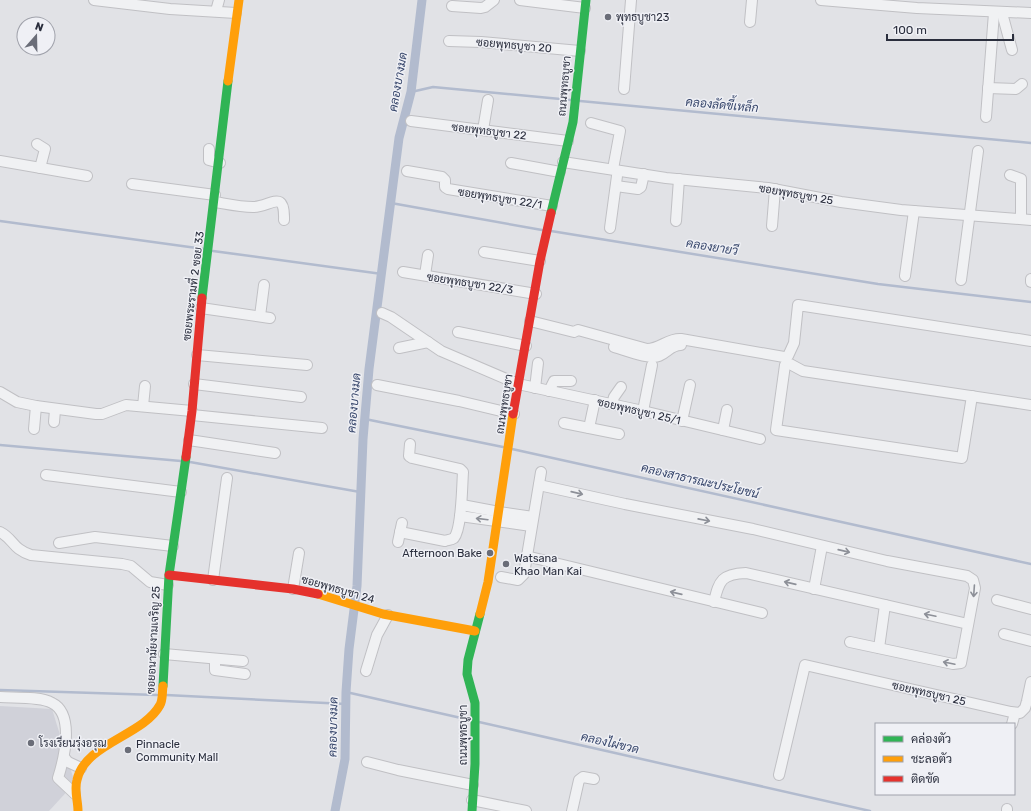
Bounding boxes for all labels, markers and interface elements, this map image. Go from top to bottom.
place label: พุทธบูชา23 [616,11,670,26]
marker: พุทธบูชา23 [603,12,613,22]
north arrow [16,16,56,56]
scale bar [887,16,1013,42]
text: N [33,20,45,35]
text: 100 m [893,23,927,37]
street label: ซอยพุทธบูชา 20 [475,36,552,57]
water label: คลองบางมด [386,51,410,113]
street label: ถนนพุทธบูชา [555,55,576,117]
water label: คลองลัดขี้เหล็ก [685,91,759,115]
street label: ซอยพุทธบูชา 22 [451,120,527,145]
street label: ซอยพุทธบูชา 25 [757,182,835,209]
street label: ซอยพุทธบูชา 22/1 [456,185,543,214]
street label: ซอยพระรามที่ 2 ซอย 33 [175,229,207,342]
water label: คลองยายวี [685,235,740,258]
street label: ซอยพุทธบูชา 22/3 [425,270,514,299]
water label: คลองบางมด [344,372,364,434]
street label: ถนนพุทธบูชา [493,373,518,435]
street label: ซอยพุทธบูชา 25/1 [595,396,682,429]
water label: คลองสาธารณะประโยชน์ [640,460,762,502]
one-way arrow [570,490,583,498]
one-way arrow [476,515,489,522]
one-way arrow [697,516,710,524]
place label: Afternoon Bake [402,547,482,560]
one-way arrow [838,547,851,555]
marker: Afternoon Bake [485,548,495,558]
place label: Watsana Khao Man Kai [514,552,582,578]
marker: Watsana Khao Man Kai [501,559,511,569]
street label: ซอยพุทธบูชา 24 [299,573,376,608]
one-way arrow [784,579,797,587]
one-way arrow [970,584,977,597]
street label: ซอยอนามัยงามเจริญ 25 [143,585,163,694]
one-way arrow [670,588,683,596]
one-way arrow [924,611,937,619]
one-way arrow [943,659,956,667]
street label: ซอยพุทธบูชา 25 [890,679,968,710]
water label: คลองบางมด [325,697,341,757]
street label: ถนนพุทธบูชา [457,705,472,765]
legend [875,723,1015,795]
water label: คลองไผ่ขวด [580,729,641,756]
text: คล่องตัว [911,732,951,746]
place label: โรงเรียนรุ่งอรุณ [38,735,107,752]
marker: โรงเรียนรุ่งอรุณ [26,738,36,748]
place label: Pinnacle Community Mall [136,738,218,764]
marker: Pinnacle Community Mall [123,745,133,755]
text: ชะลอตัว [911,752,952,766]
text: ติดขัด [911,772,940,786]

